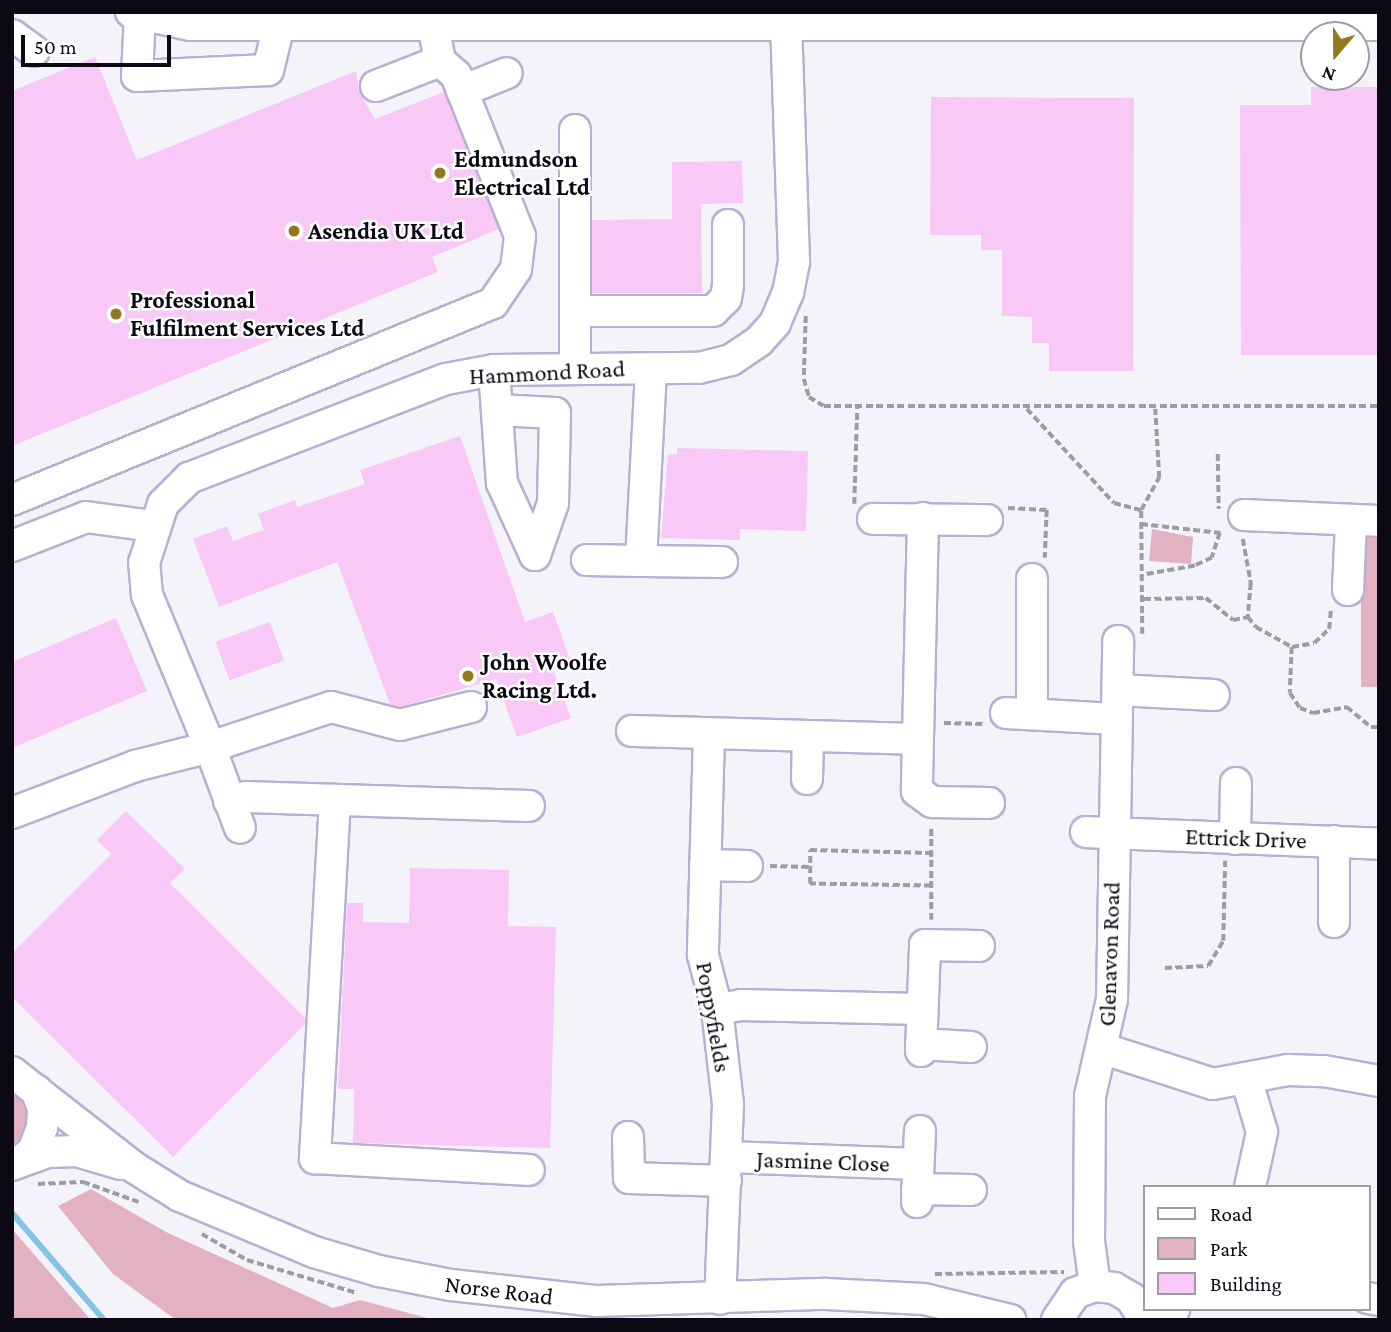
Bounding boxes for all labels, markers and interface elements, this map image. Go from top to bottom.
scale bar [24,21,175,65]
north arrow [1300,21,1370,91]
text: 50 m [34,35,77,59]
text: N [1319,62,1338,86]
place label: Edmundson Electrical Ltd [454,145,590,201]
marker: Edmundson Electrical Ltd [432,165,448,181]
place label: Asendia UK Ltd [308,217,464,245]
marker: Asendia UK Ltd [286,223,302,239]
place label: Professional Fulfilment Services Ltd [130,286,364,342]
marker: Professional Fulfilment Services Ltd [108,306,124,322]
street label: Hammond Road [468,354,626,390]
place label: John Woolfe Racing Ltd. [482,648,607,704]
marker: John Woolfe Racing Ltd. [460,668,476,684]
street label: Ettrick Drive [1185,821,1307,855]
street label: Glenavon Road [1092,881,1126,1027]
street label: Poppyfields [690,960,738,1074]
street label: Jasmine Close [756,1144,890,1178]
legend [1142,1185,1370,1311]
text: Road [1210,1202,1253,1226]
text: Park [1210,1237,1247,1261]
street label: Norse Road [443,1269,555,1311]
text: Building [1210,1272,1282,1296]

